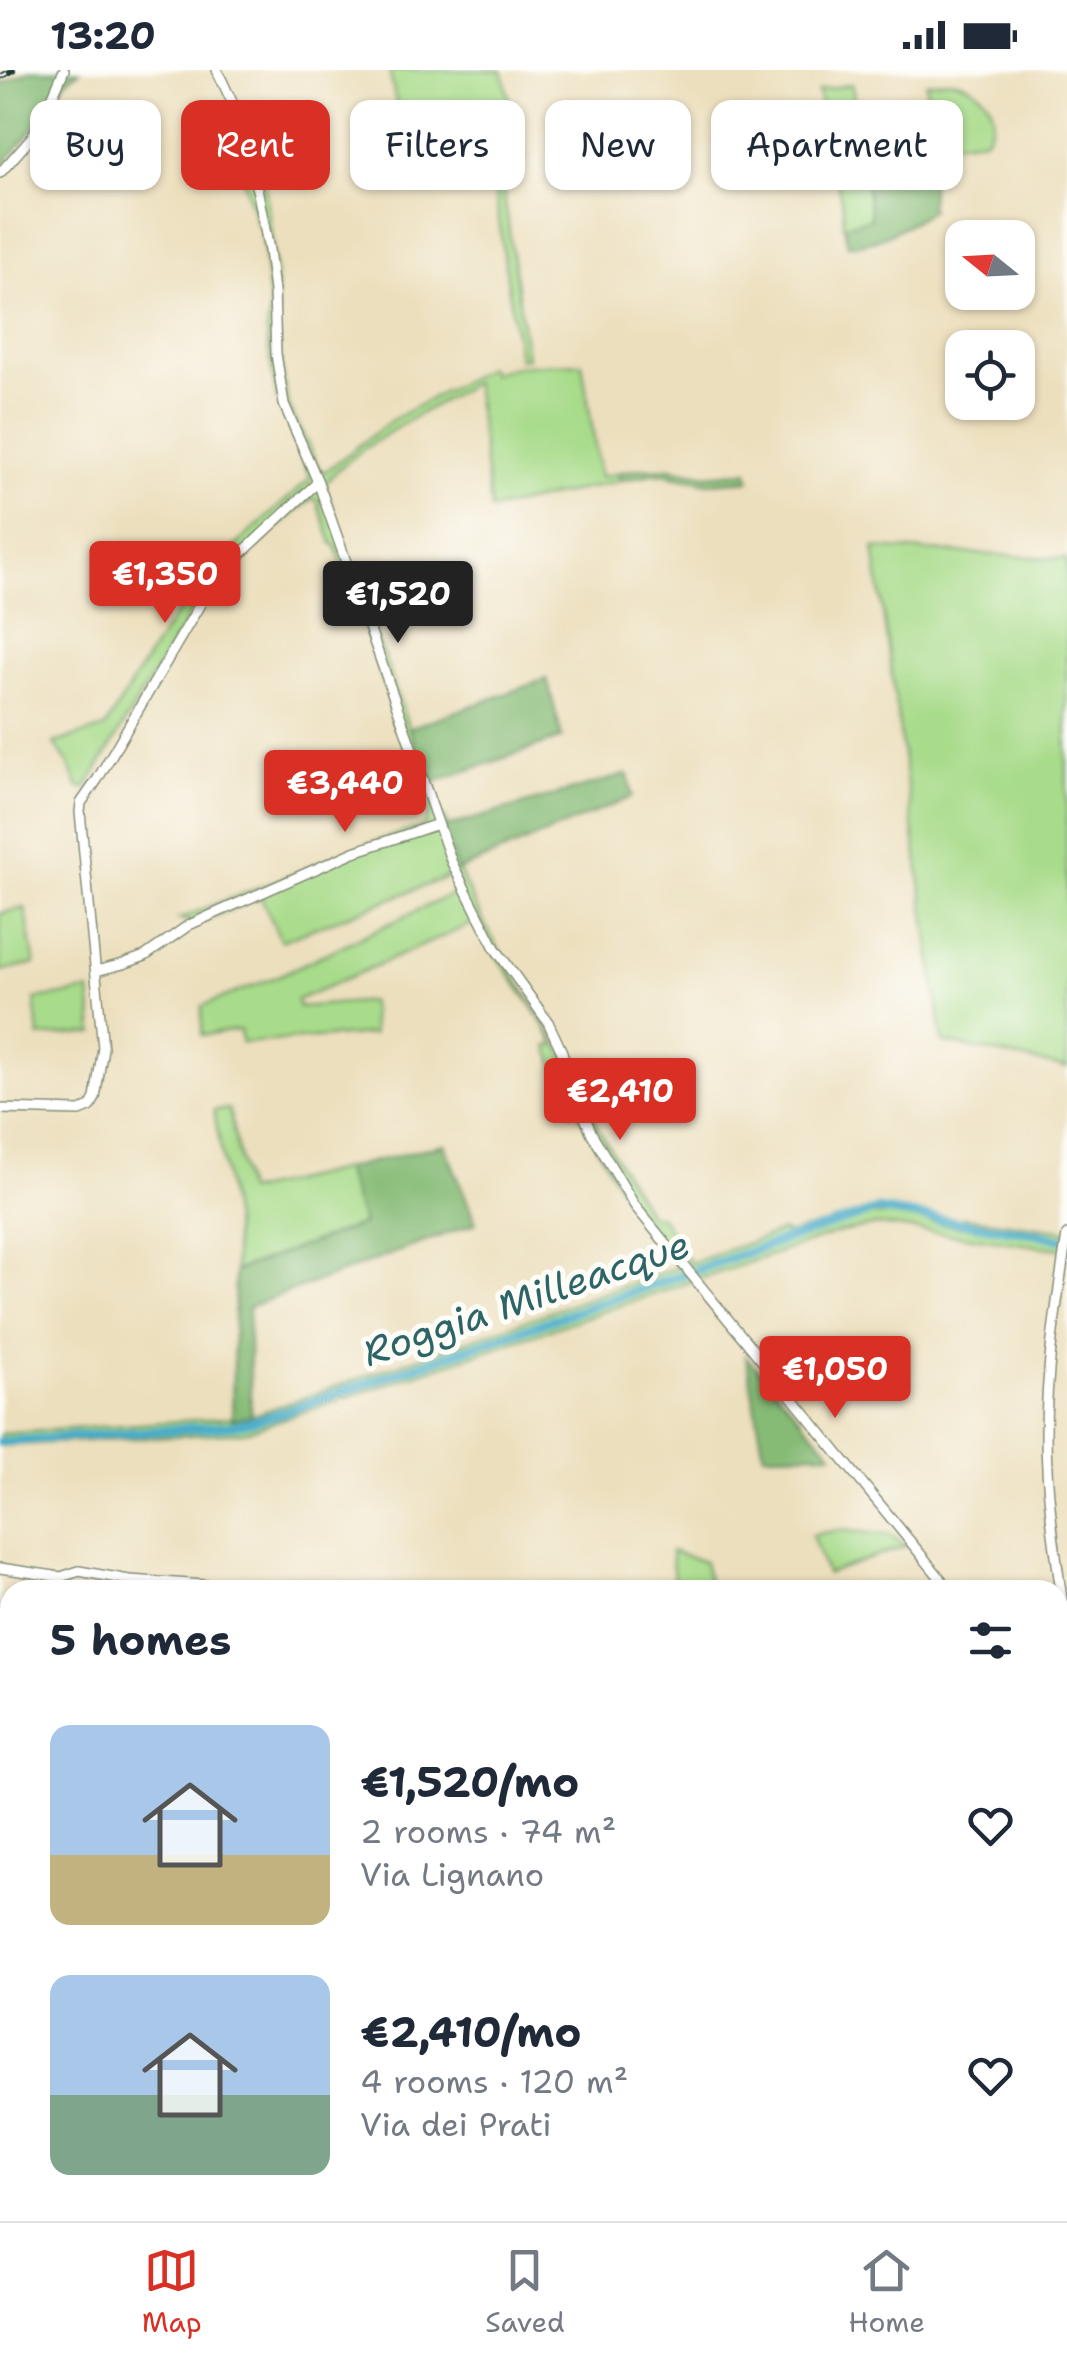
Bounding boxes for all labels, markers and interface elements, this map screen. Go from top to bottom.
text: 13:20 [50,10,156,61]
chip: Buy [30,100,161,190]
chip: Rent [181,100,330,190]
chip: Filters [350,100,525,190]
chip: New [545,100,691,190]
chip: Apartment [711,100,963,190]
north arrow [945,220,1035,310]
map controls [945,220,1035,420]
button: locate [945,330,1035,420]
pin: €1,350 [84,541,246,626]
text: €1,350 [111,552,219,595]
pin: €1,520 [317,561,479,646]
text: €1,520 [345,572,451,615]
pin: €3,440 [264,750,426,835]
text: €3,440 [286,761,404,804]
pin: €2,410 [539,1058,701,1143]
text: €2,410 [566,1069,674,1112]
water label: Roggia Milleacque [356,1218,696,1378]
pin: €1,050 [754,1336,916,1421]
text: €1,050 [782,1347,888,1390]
text: 5 homes [50,1612,231,1668]
icon: filters [963,1613,1018,1668]
text: €1,520/mo [360,1754,579,1810]
icon: home [130,1765,250,1885]
icon: heart [963,1798,1018,1853]
text: 2 rooms · 74 m² [360,1810,616,1853]
text: Via Lignano [360,1853,544,1896]
text: €2,410/mo [360,2004,582,2060]
icon: home [130,2015,250,2135]
icon: heart [963,2048,1018,2103]
text: 4 rooms · 120 m² [360,2060,628,2103]
text: Via dei Prati [360,2103,552,2146]
tab: Map [142,2243,202,2341]
tab: Saved [485,2243,565,2341]
tab: Home [848,2243,925,2341]

